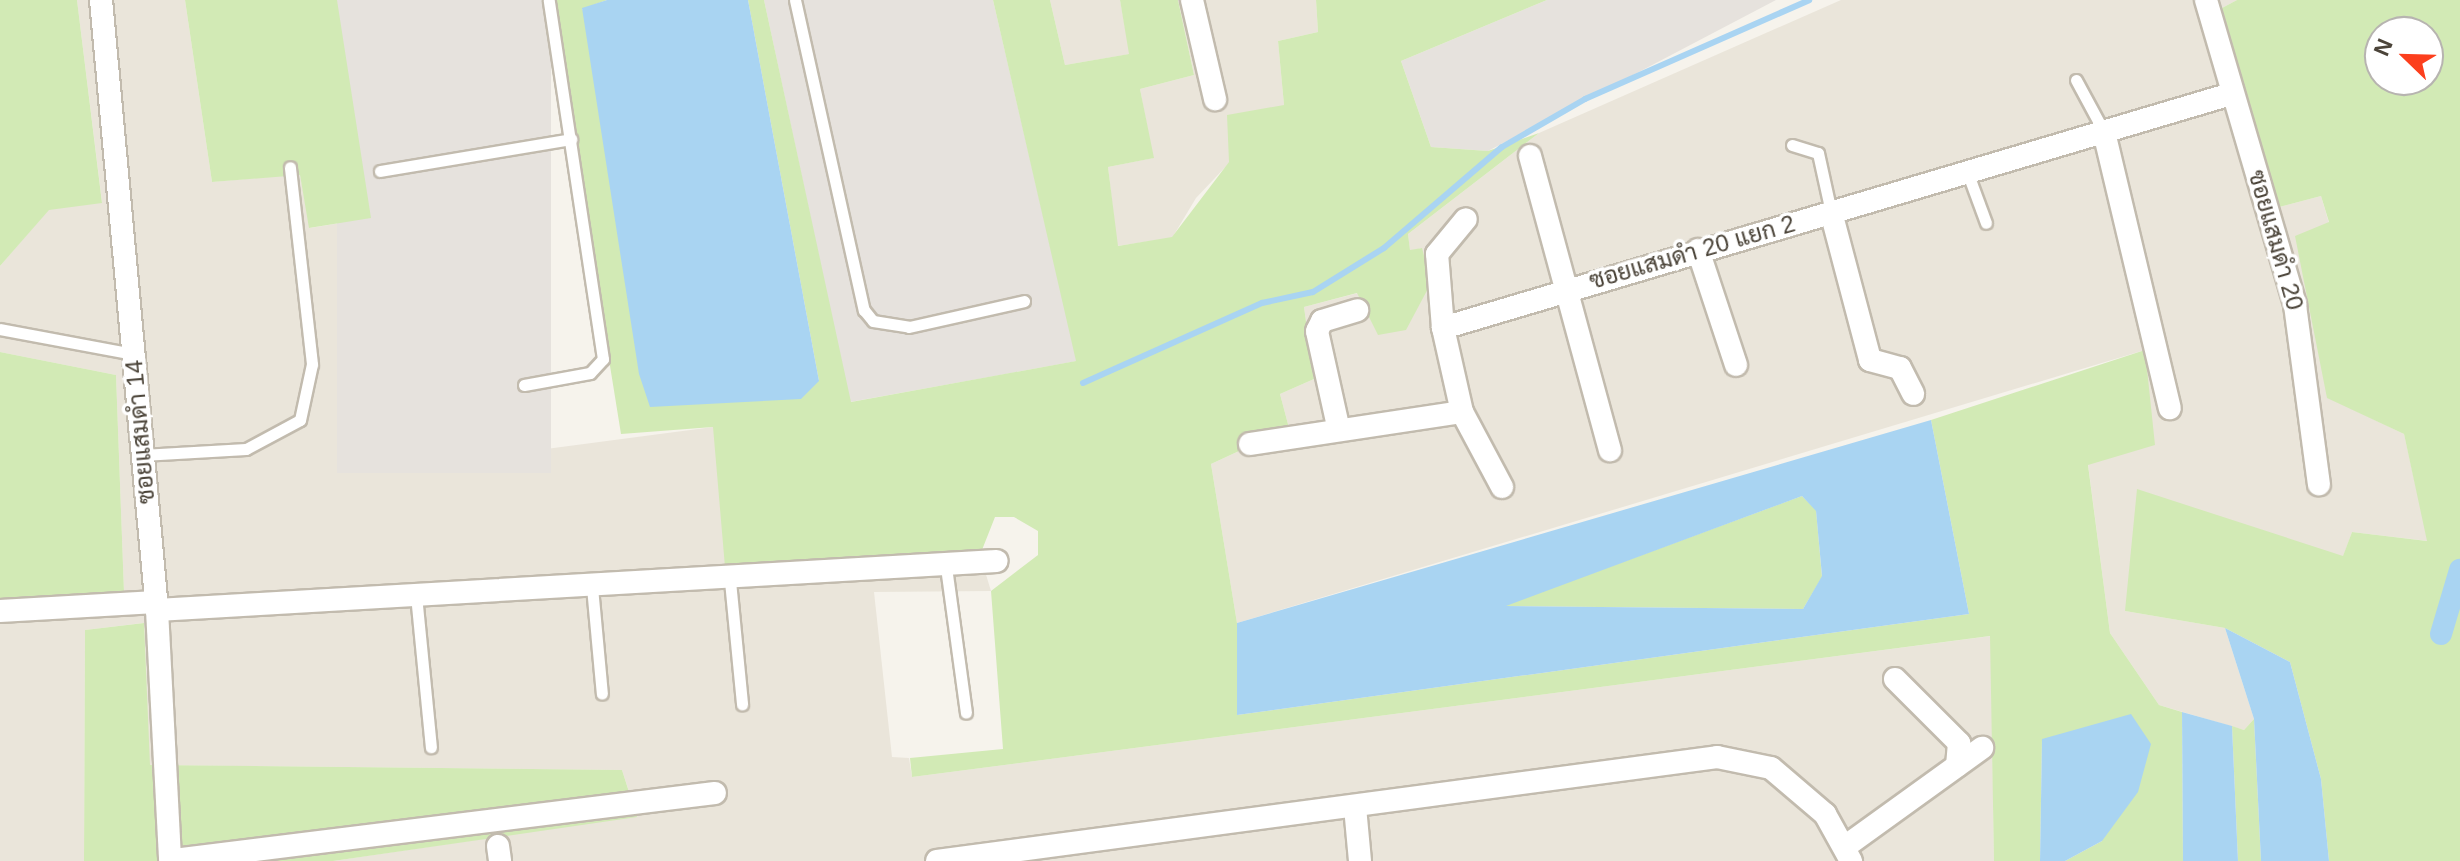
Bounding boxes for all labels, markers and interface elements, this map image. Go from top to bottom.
north arrow [2364,16,2444,96]
text: N [2369,35,2398,59]
street label: ซอยแสมดำ 20 [2242,167,2310,313]
street label: ซอยแสมดำ 20 แยก 2 [1586,209,1798,295]
street label: ซอยแสมดำ 14 [119,359,161,505]

